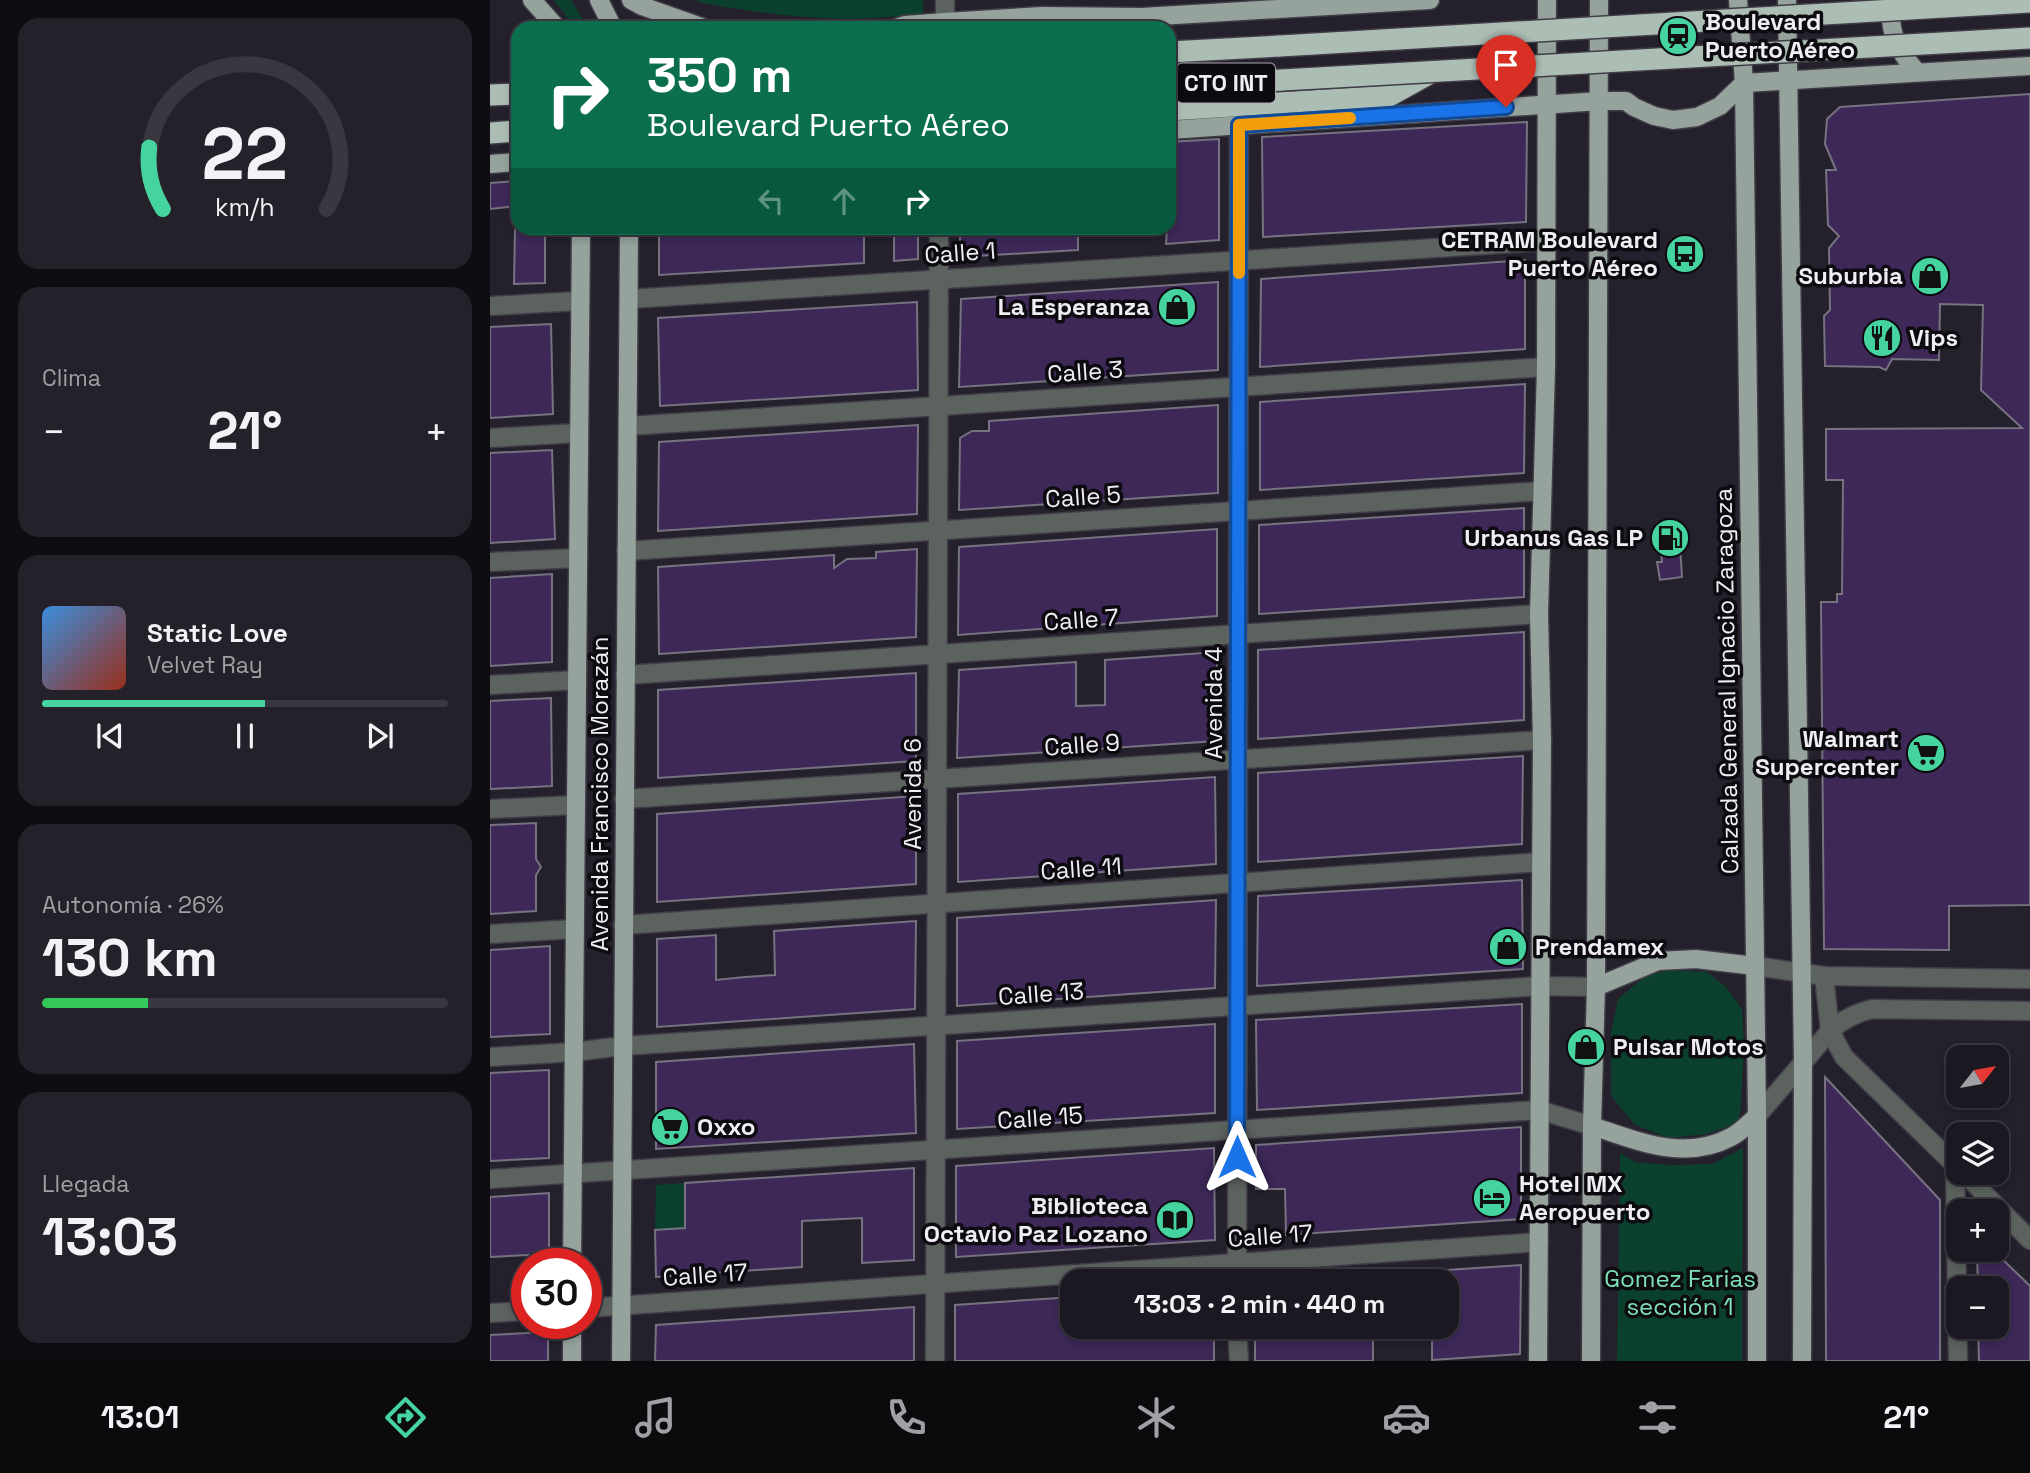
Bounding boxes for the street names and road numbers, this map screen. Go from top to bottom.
road number: CTO INT [1177,64,1275,102]
street label: Calle 1 [923,235,997,270]
street label: Calle 3 [1046,353,1124,390]
street label: Calle 5 [1044,478,1122,515]
street label: Calzada General Ignacio Zaragoza [1708,487,1745,874]
street label: Calle 7 [1043,601,1119,638]
street label: Avenida Francisco Morazán [584,637,615,951]
street label: Avenida 4 [1198,647,1229,759]
street label: Calle 9 [1043,726,1121,763]
street label: Avenida 6 [897,738,928,850]
street label: Calle 11 [1039,850,1123,887]
street label: Calle 13 [997,975,1085,1012]
street label: Calle 15 [996,1099,1084,1136]
street label: Calle 17 [1227,1217,1313,1254]
street label: Calle 17 [662,1256,748,1293]

